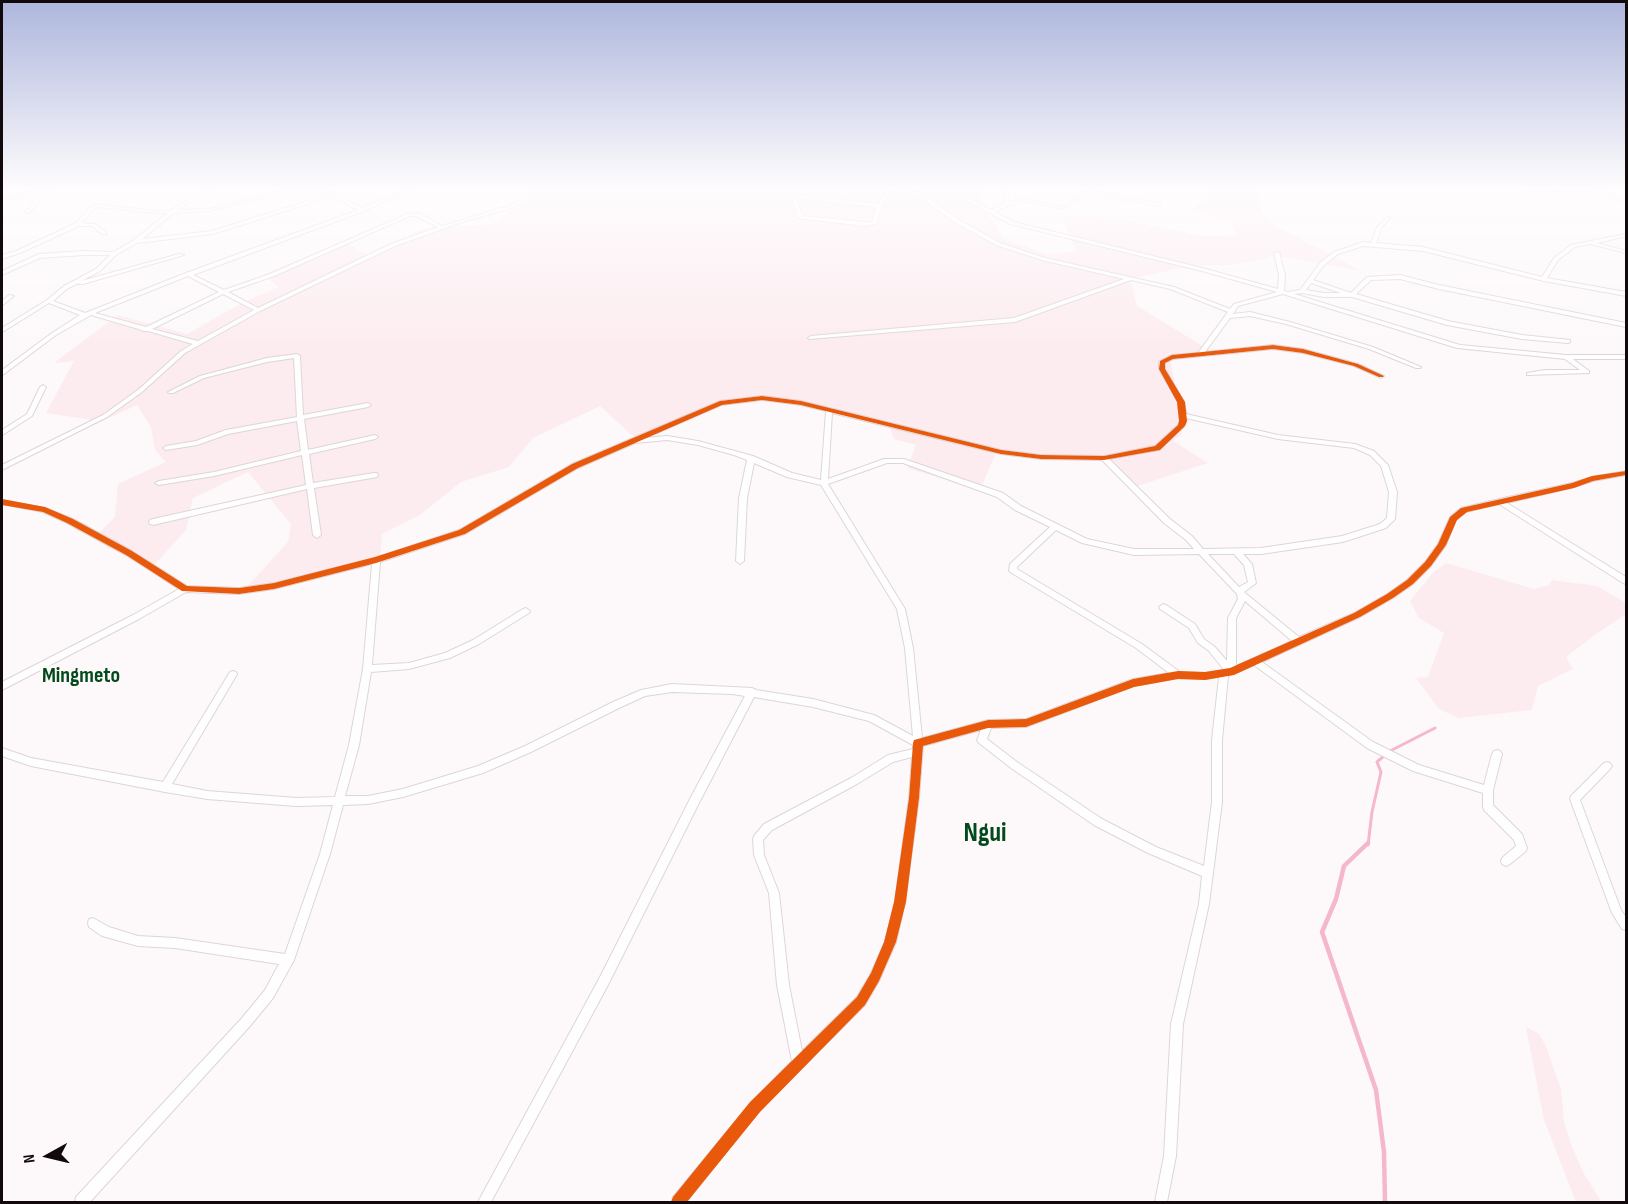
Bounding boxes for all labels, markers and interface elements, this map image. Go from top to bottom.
district label: Mingmeto [42,663,120,689]
district label: Ngui [963,818,1007,850]
north arrow [18,1126,78,1186]
text: N [20,1153,40,1164]

